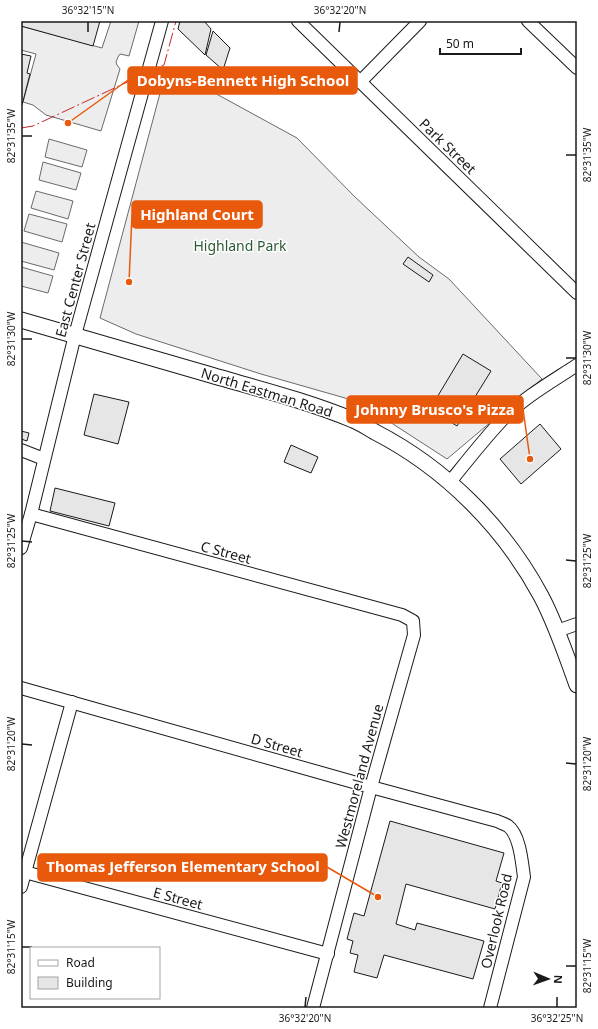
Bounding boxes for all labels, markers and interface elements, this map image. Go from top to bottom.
text: 36°32'15"N [62,3,114,17]
text: 36°32'20"N [314,3,366,17]
scale bar [440,30,521,56]
text: 50 m [446,35,474,52]
callout: Dobyns-Bennett High School [128,67,357,94]
text: Dobyns-Bennett High School [137,70,349,90]
text: 82°31'35"W [4,108,18,163]
street label: Park Street [415,114,481,178]
text: 82°31'35"W [580,127,594,182]
callout: Highland Court [132,201,262,228]
text: Highland Court [140,204,254,224]
street label: East Center Street [51,221,99,339]
park label: Highland Park [193,236,287,255]
text: 82°31'30"W [4,311,18,366]
text: 82°31'30"W [580,330,594,385]
street label: North Eastman Road [199,363,335,421]
callout: Johnny Brusco's Pizza [347,396,523,423]
text: Johnny Brusco's Pizza [353,399,515,419]
text: 82°31'25"W [4,513,18,568]
text: 82°31'25"W [580,533,594,588]
street label: C Street [199,536,253,568]
street label: Westmoreland Avenue [331,702,387,850]
text: 82°31'20"W [4,716,18,771]
street label: D Street [249,729,305,761]
text: 82°31'20"W [580,736,594,791]
callout: Thomas Jefferson Elementary School [38,854,327,881]
text: Thomas Jefferson Elementary School [46,856,320,876]
street label: Overlook Road [476,872,516,970]
street label: E Street [151,882,205,914]
text: 82°31'15"W [4,919,18,974]
text: 82°31'15"W [580,938,594,993]
legend [30,947,160,999]
text: Road [66,954,95,971]
north arrow [528,959,568,999]
text: Building [66,974,113,991]
text: N [551,975,566,984]
text: 36°32'20"N [279,1011,331,1025]
text: 36°32'25"N [531,1011,583,1025]

